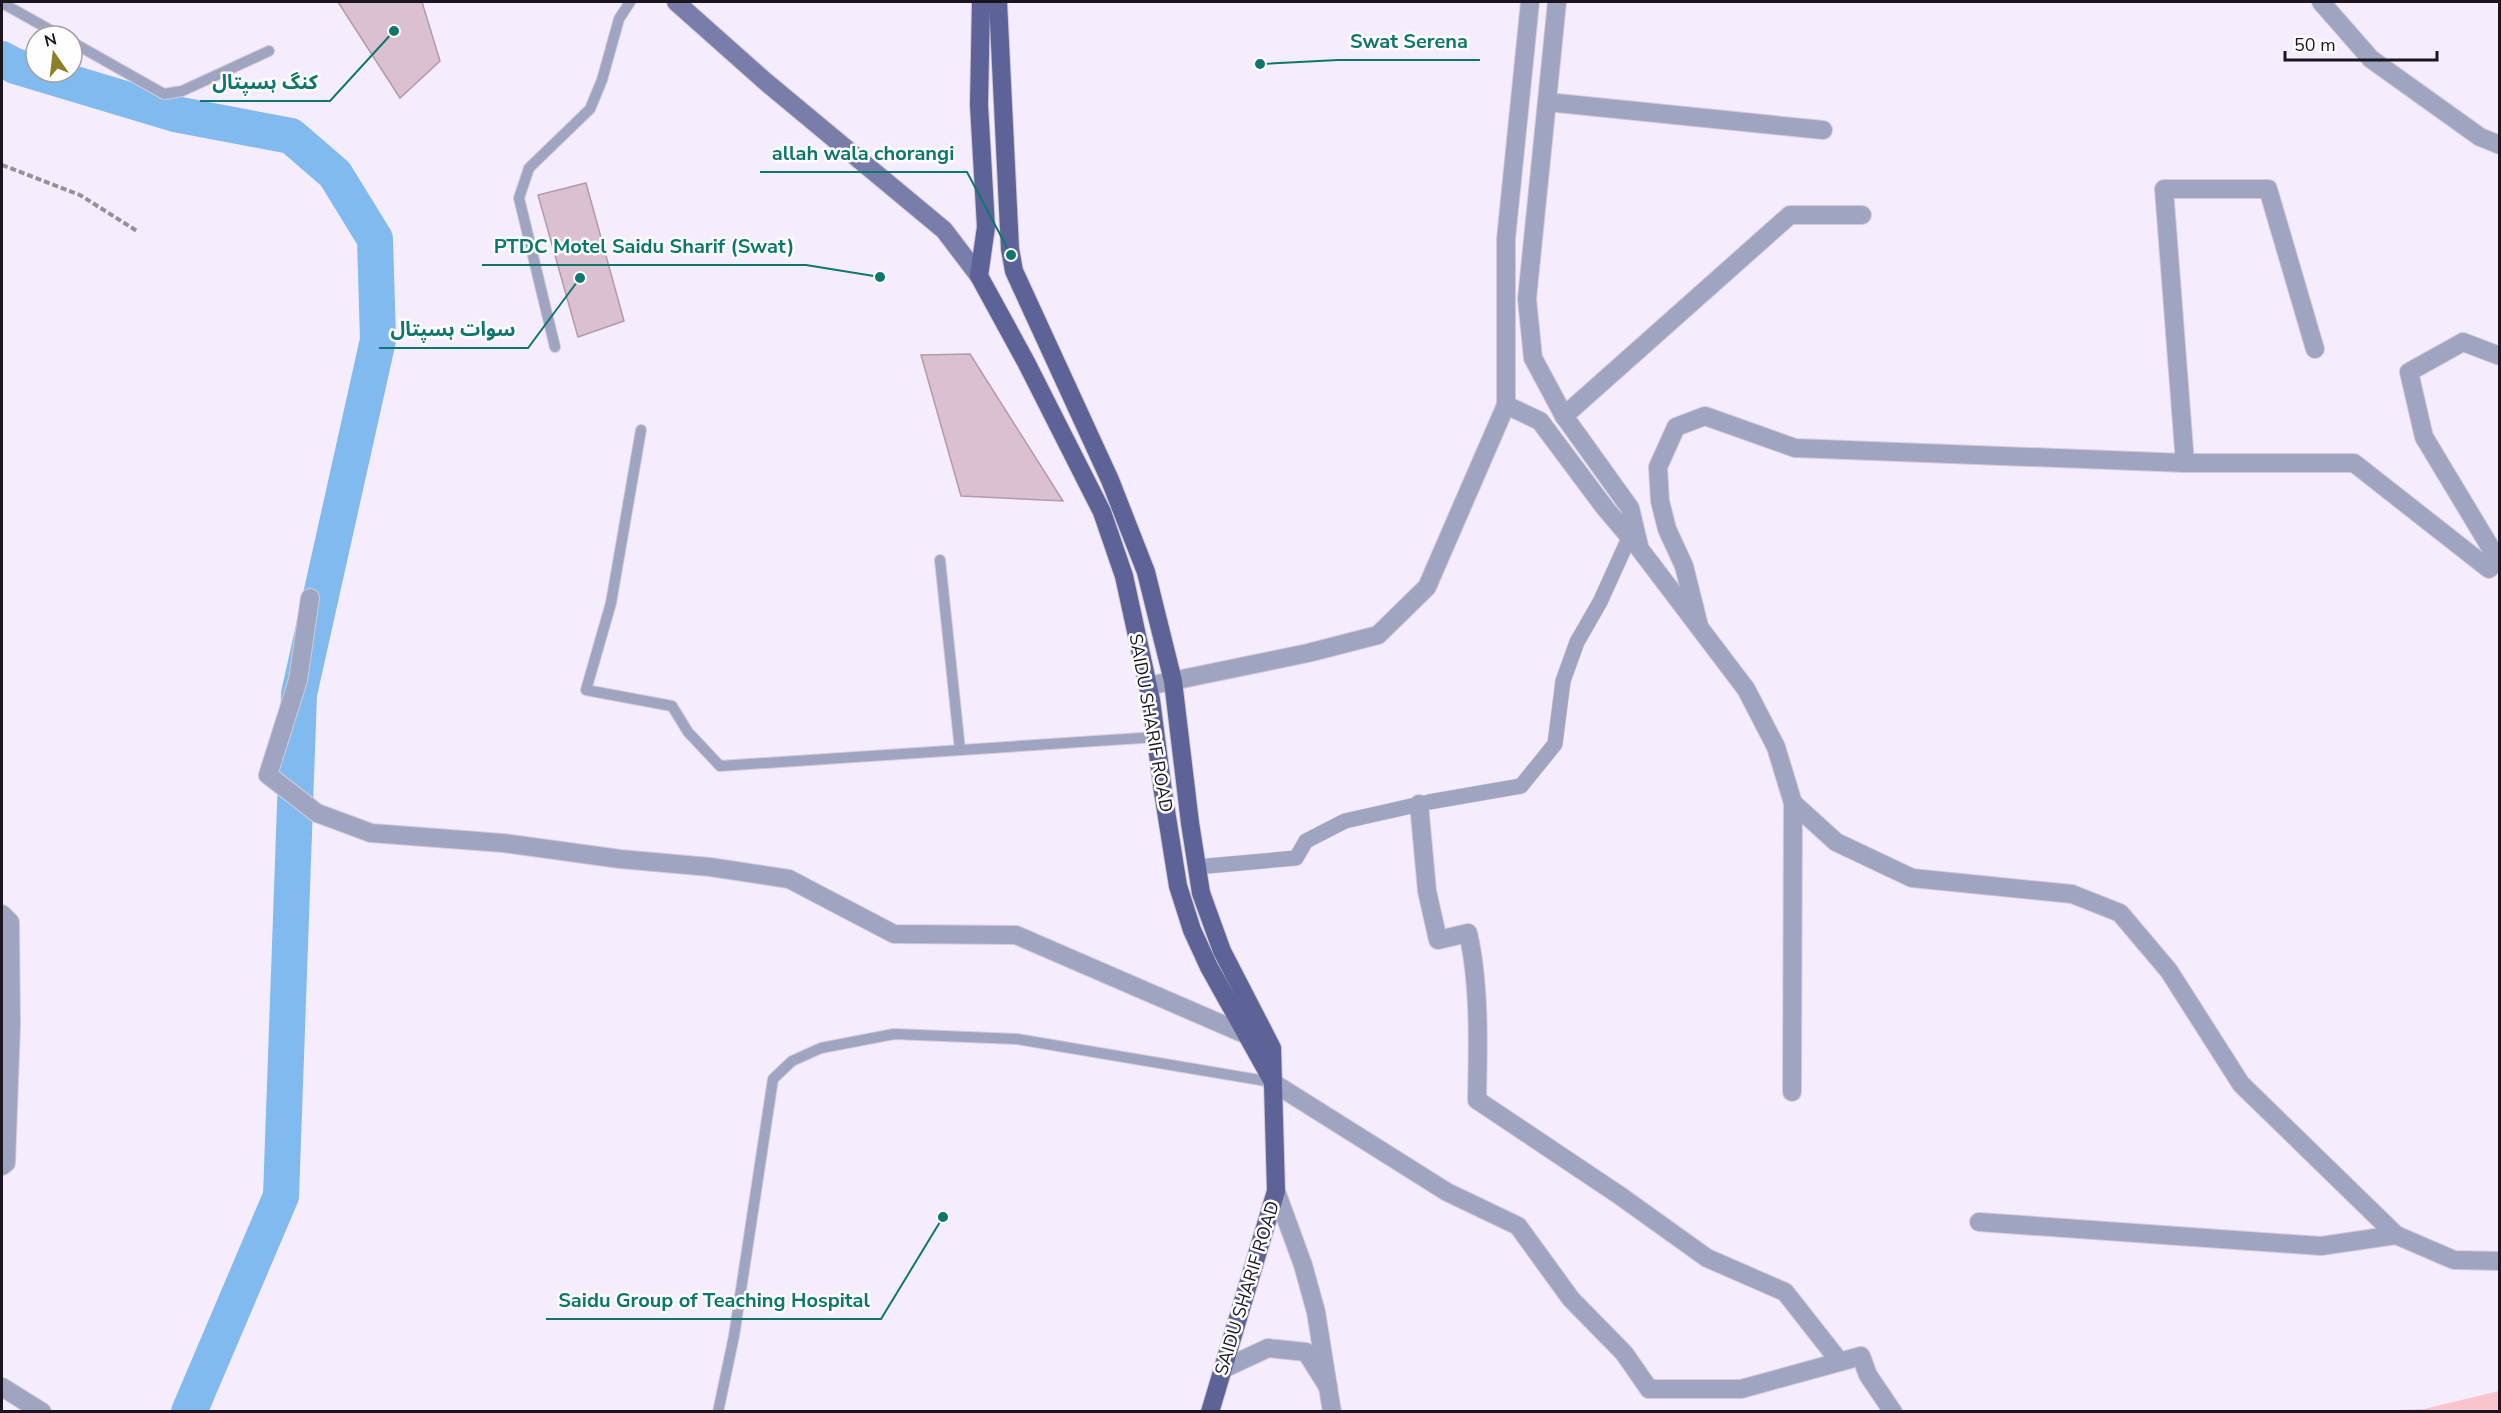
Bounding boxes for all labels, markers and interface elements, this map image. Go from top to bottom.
callout: Swat Serena [1338,22,1480,60]
north arrow [24,24,84,84]
scale bar [2285,24,2436,62]
text: N [42,28,59,53]
text: Swat Serena [1350,28,1468,55]
text: 50 m [2294,33,2336,57]
callout: کنگ ہسپتال [200,63,330,101]
text: کنگ ہسپتال [212,69,319,96]
callout: allah wala chorangi [760,134,967,172]
text: allah wala chorangi [772,140,954,167]
callout: PTDC Motel Saidu Sharif (Swat) [482,227,806,265]
text: PTDC Motel Saidu Sharif (Swat) [494,233,794,260]
callout: سوات ہسپتال [379,310,528,348]
text: سوات ہسپتال [390,316,516,343]
street label: SAIDU SHARIF ROAD [1123,632,1179,814]
street label: SAIDU SHARIF ROAD [1209,1198,1285,1378]
callout: Saidu Group of Teaching Hospital [546,1281,881,1319]
text: Saidu Group of Teaching Hospital [558,1287,870,1314]

